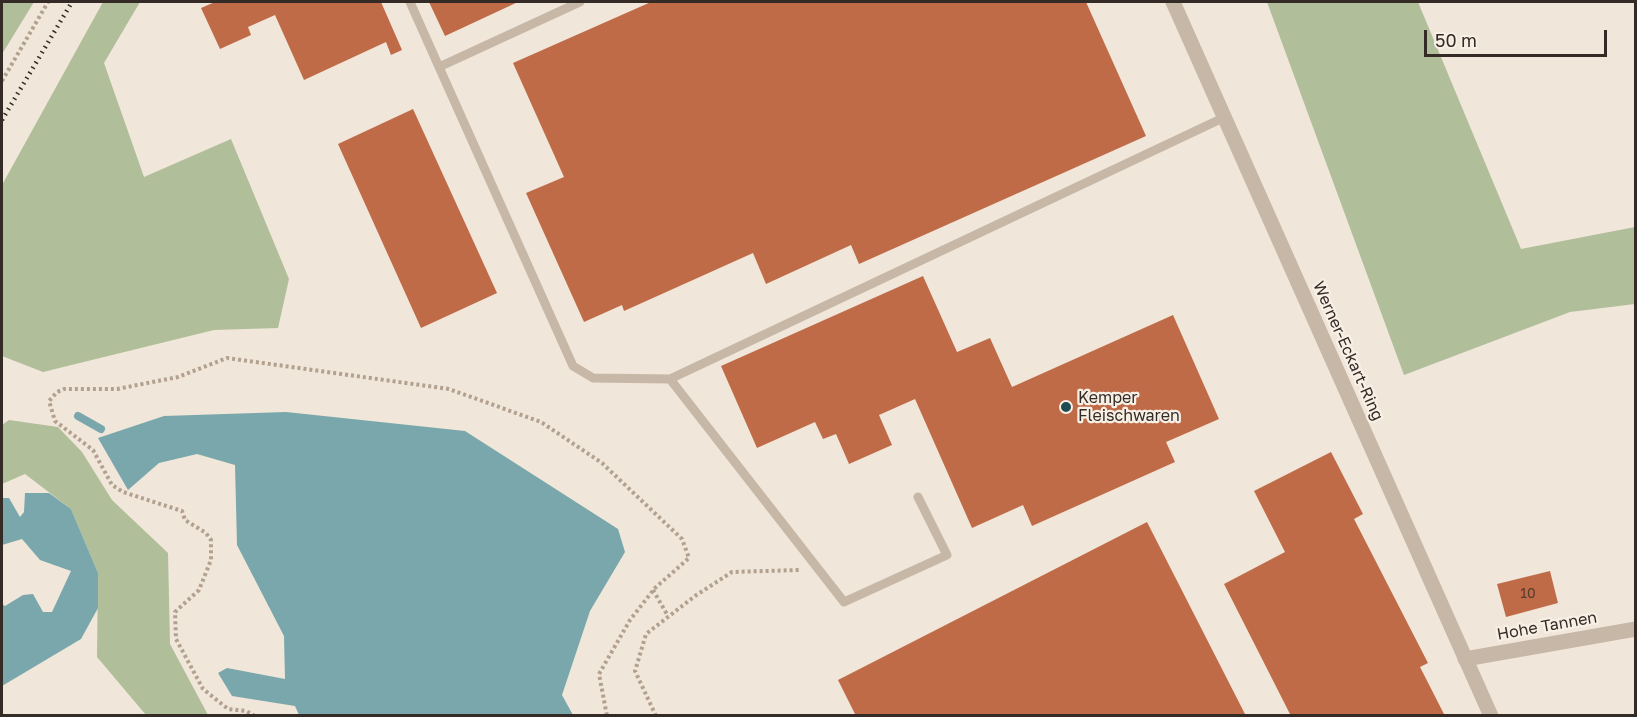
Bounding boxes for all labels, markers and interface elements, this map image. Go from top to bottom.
scale bar [1427,18,1610,56]
text: 50 m [1435,29,1477,51]
street label: Werner-Eckart-Ring [1309,278,1387,424]
place label: Kemper Fleischwaren [1078,388,1180,426]
marker: Kemper Fleischwaren [1059,400,1073,414]
house number: 10 [1520,586,1536,602]
street label: Hohe Tannen [1496,608,1598,644]

